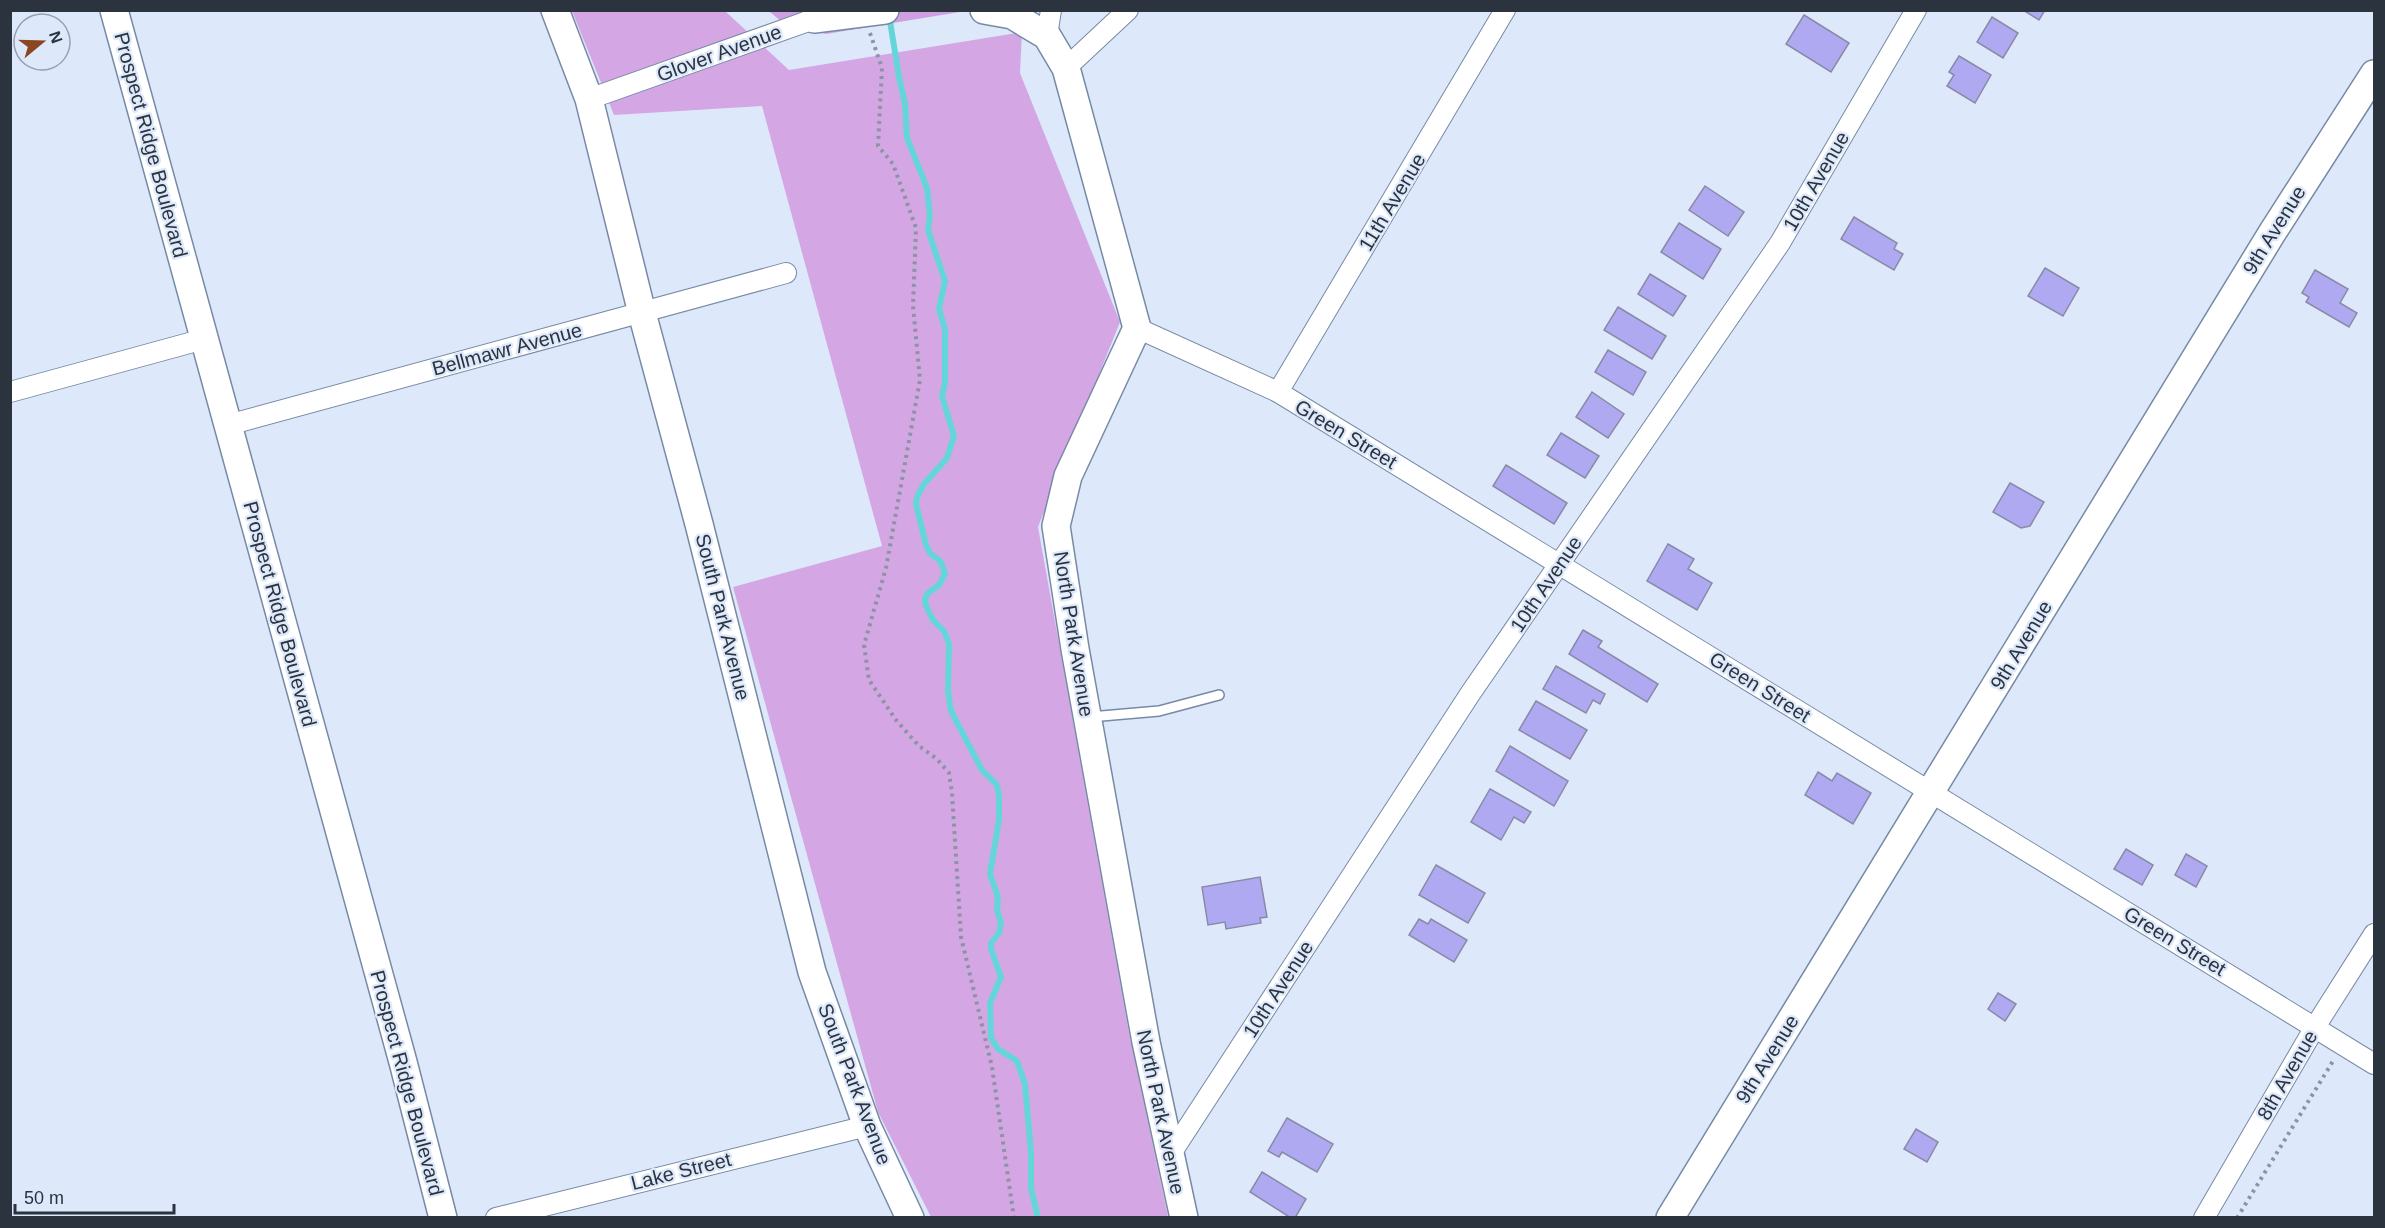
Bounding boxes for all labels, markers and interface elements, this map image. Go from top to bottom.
north arrow [12,12,72,72]
street label: Glover Avenue [654,20,784,86]
text: N [46,29,66,46]
street label: Prospect Ridge Boulevard [110,30,192,260]
street label: 10th Avenue [1779,127,1853,235]
street label: 11th Avenue [1354,149,1430,255]
street label: 9th Avenue [2238,182,2310,278]
street label: Bellmawr Avenue [430,318,584,380]
street label: Green Street [1291,395,1401,473]
street label: Prospect Ridge Boulevard [239,499,321,729]
street label: South Park Avenue [692,531,754,703]
street label: 10th Avenue [1506,532,1586,636]
street label: North Park Avenue [1050,550,1098,718]
street label: 9th Avenue [1986,597,2056,693]
street label: Green Street [1706,647,1815,727]
street label: Green Street [2120,902,2230,980]
street label: 10th Avenue [1239,937,1317,1041]
street label: Prospect Ridge Boulevard [366,968,448,1198]
street label: South Park Avenue [814,1000,896,1168]
street label: 9th Avenue [1731,1011,1803,1107]
street label: 8th Avenue [2253,1026,2321,1124]
street label: North Park Avenue [1133,1028,1189,1196]
street label: Lake Street [629,1148,734,1194]
scale bar [15,1177,174,1215]
text: 50 m [24,1188,64,1208]

